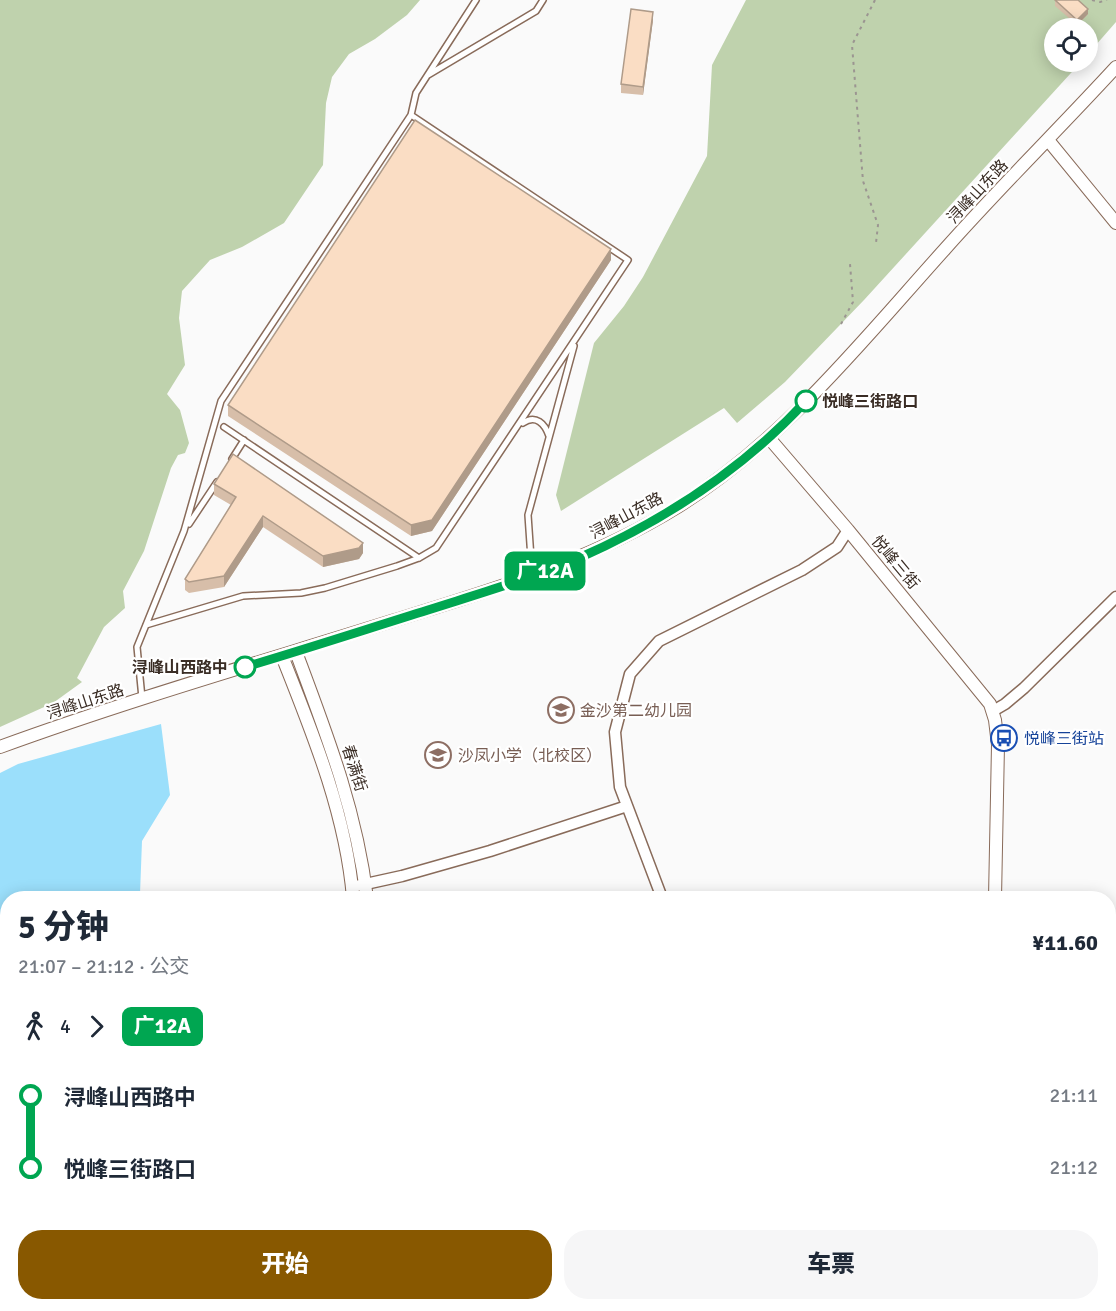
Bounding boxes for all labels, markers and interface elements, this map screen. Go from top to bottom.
map controls [1044,18,1098,72]
button: locate [1044,18,1098,72]
street label: 浔峰山东路 [943,156,1012,228]
marker: 悦峰三街路口 [795,390,817,412]
place label: 悦峰三街路口 [822,392,918,412]
street label: 浔峰山东路 [586,488,666,543]
street label: 悦峰三街 [867,532,923,594]
line badge: 广12A [503,552,587,590]
text: 广12A [516,558,574,584]
marker: 浔峰山西路中 [234,656,256,678]
place label: 浔峰山西路中 [132,658,228,678]
street label: 浔峰山东路 [44,680,126,724]
school or university icon: 金沙第二幼儿园 [546,695,576,725]
place label: 金沙第二幼儿园 [580,701,692,721]
bus stop icon: 悦峰三街站 [989,723,1019,753]
place label: 悦峰三街站 [1024,729,1104,749]
school or university icon: 沙凤小学（北校区） [423,740,453,770]
street label: 春满街 [337,742,371,794]
place label: 沙凤小学（北校区） [458,746,602,766]
text: 5 分钟 [18,907,109,948]
text: ¥11.60 [1032,929,1098,956]
text: 21:07 – 21:12 · 公交 [18,954,189,979]
icon: walk [18,1010,51,1043]
icon: forward [80,1010,113,1043]
text: 广12A [134,1013,191,1039]
text: 4 [60,1014,71,1039]
text: 21:11 [1049,1083,1098,1108]
text: 浔峰山西路中 [64,1084,196,1111]
text: 21:12 [1049,1155,1098,1180]
text: 悦峰三街路口 [64,1156,196,1183]
button: 开始 [18,1230,552,1299]
button: 车票 [564,1230,1098,1299]

